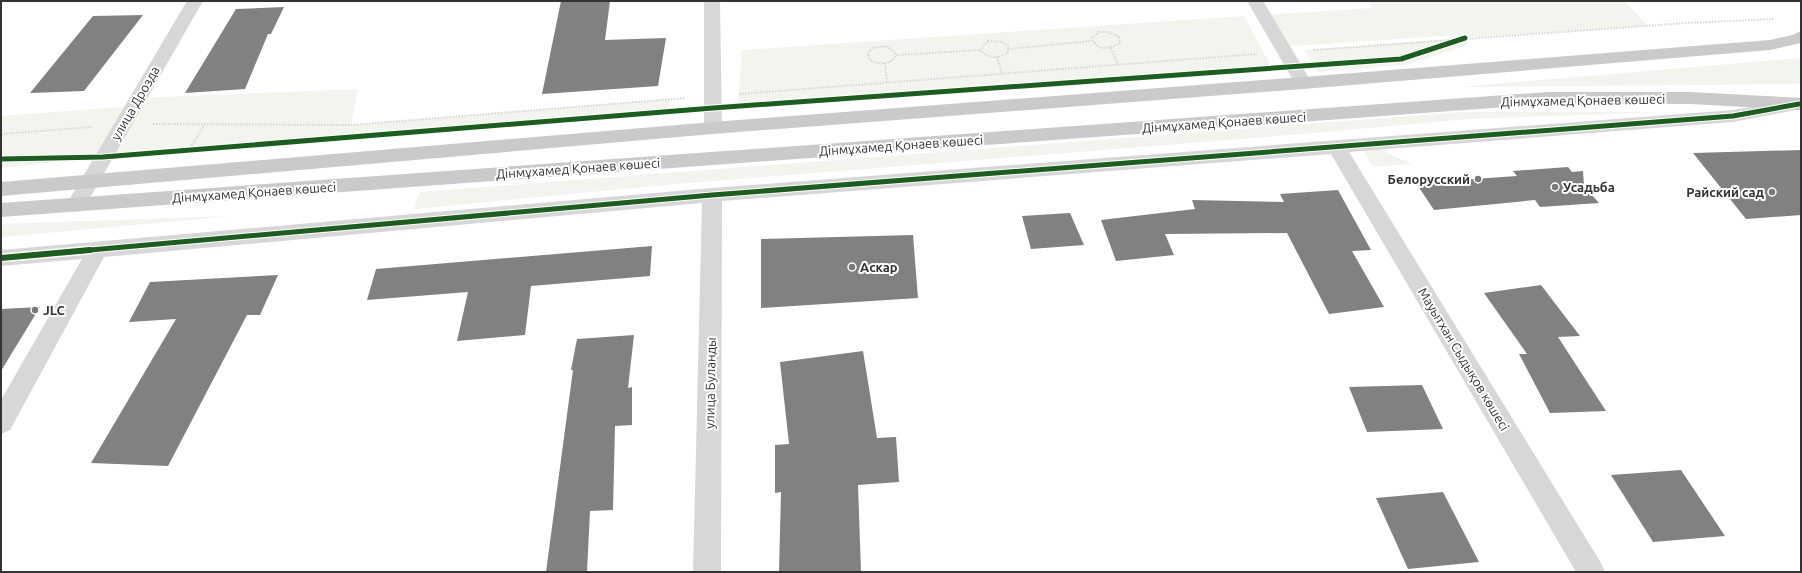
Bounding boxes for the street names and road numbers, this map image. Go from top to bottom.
street label: улица Дрозда [108,63,162,143]
street label: Дінмұхамед Қонаев көшесі [1501,92,1665,108]
street label: Дінмұхамед Қонаев көшесі [1141,109,1307,135]
street label: Дінмұхамед Қонаев көшесі [818,132,984,158]
street label: Дінмұхамед Қонаев көшесі [495,155,661,181]
street label: Дінмұхамед Қонаев көшесі [171,179,337,205]
street label: Мауытхан Сыдықов көшесі [1416,285,1512,433]
street label: улица Буланды [702,337,718,429]

